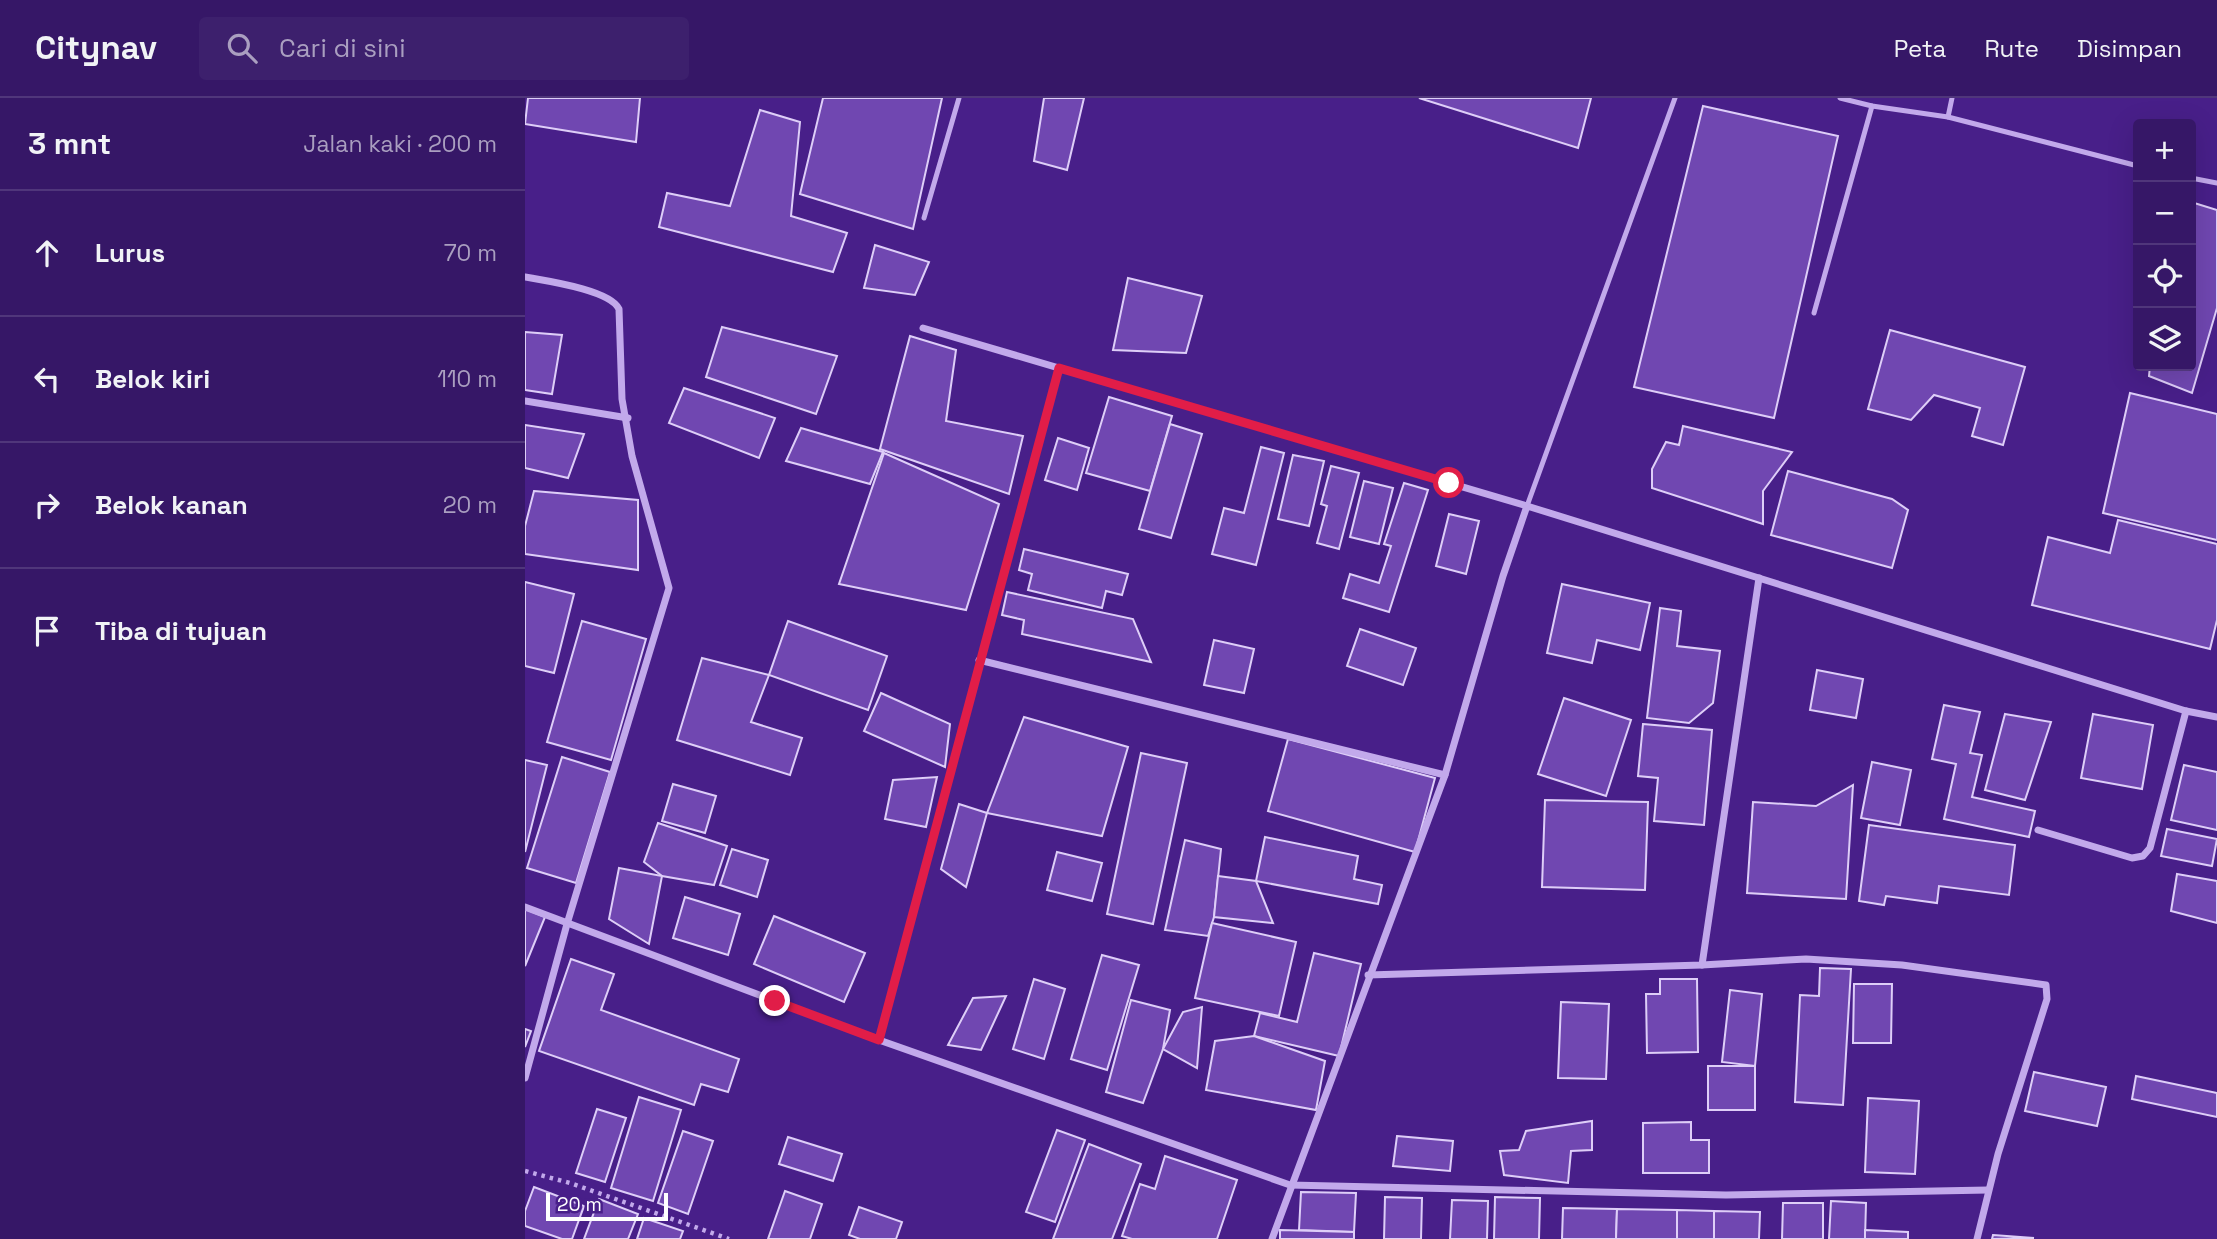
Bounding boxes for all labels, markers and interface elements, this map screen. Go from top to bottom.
search box [199,17,689,80]
text: Citynav [35,27,157,69]
icon: search [223,29,261,67]
text: Cari di sini [279,31,406,65]
text: Peta [1894,33,1946,64]
text: Rute [1984,33,2039,64]
text: Disimpan [2077,33,2182,64]
map controls [2133,119,2196,371]
button: + [2133,119,2196,182]
text: 3 mnt [28,124,111,163]
text: Jalan kaki · 200 m [303,129,497,159]
button: − [2133,182,2196,245]
icon: ahead [28,234,66,272]
text: Lurus [95,236,165,270]
text: 70 m [444,238,497,268]
button: locate [2133,245,2196,308]
button: layers [2133,308,2196,371]
icon: left [28,360,66,398]
text: Belok kiri [95,362,210,396]
text: 110 m [437,364,497,394]
route start [1433,467,1464,498]
icon: right [28,486,66,524]
text: Belok kanan [95,488,248,522]
text: 20 m [443,490,497,520]
icon: arrive [28,612,66,650]
text: Tiba di tujuan [95,614,267,648]
route end [759,985,790,1016]
scale bar [546,1190,669,1222]
text: 20 m [557,1192,602,1217]

